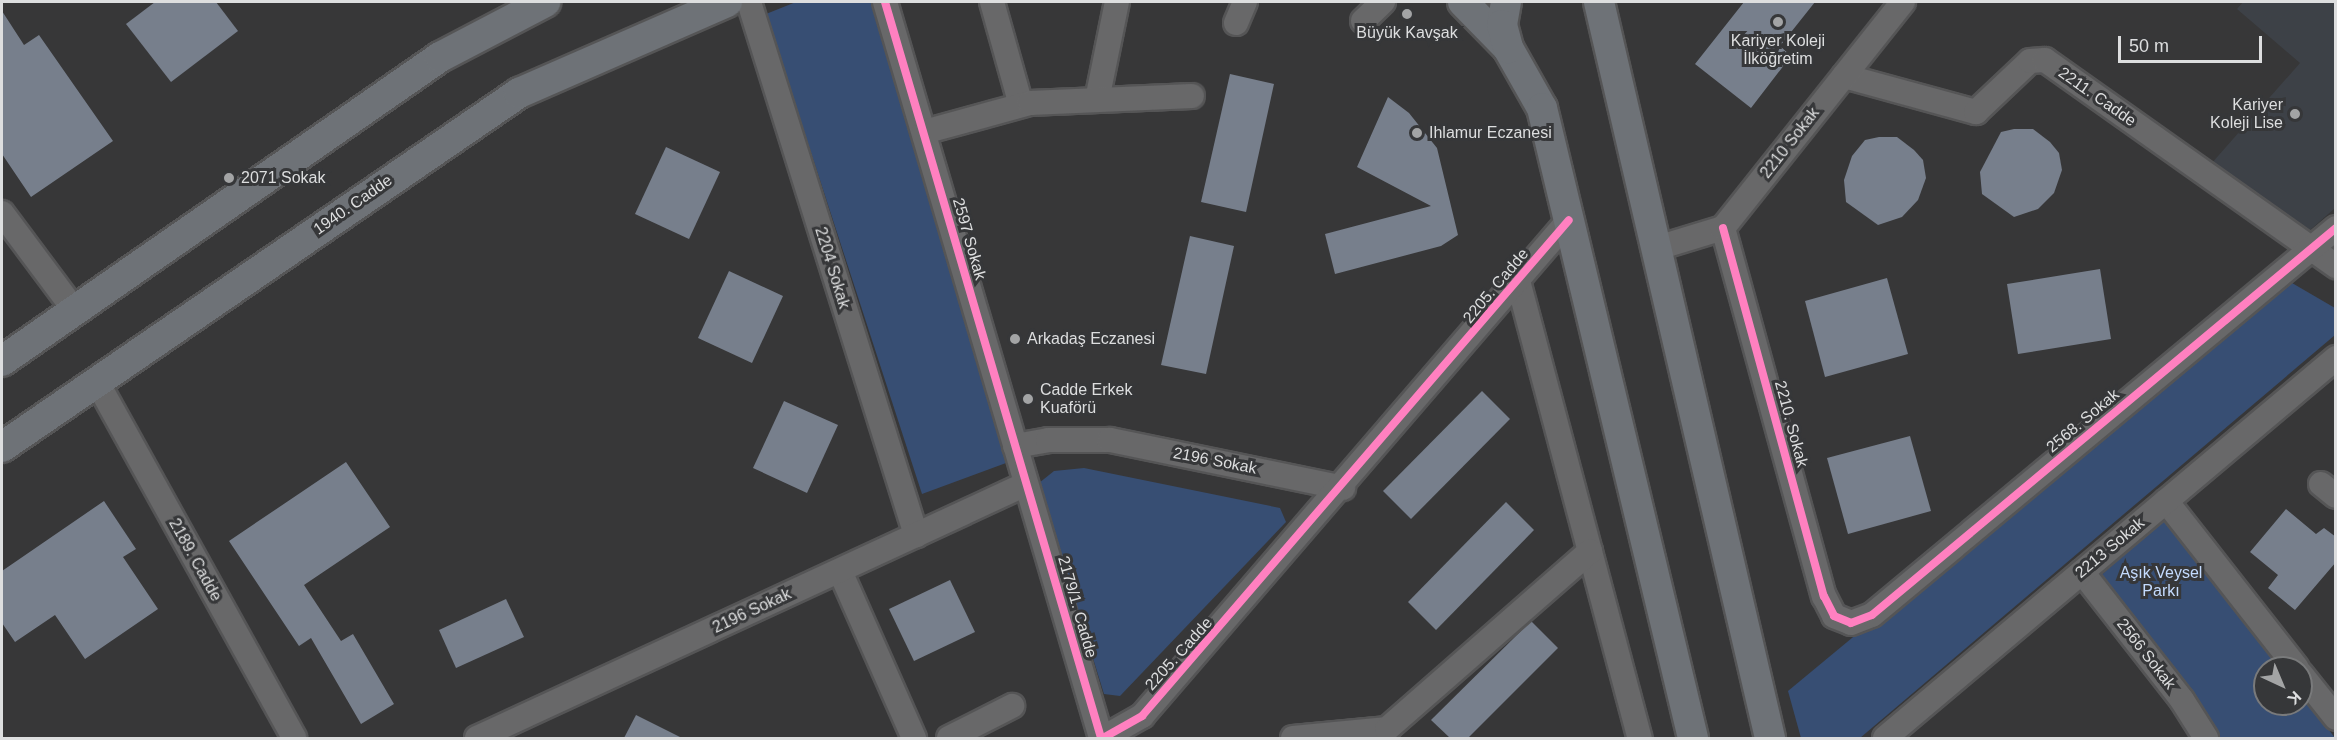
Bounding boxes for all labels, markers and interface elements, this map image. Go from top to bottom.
marker: Büyük Kavşak [1400,7,1414,21]
marker: Kariyer Koleji İlköğretim [1771,15,1785,29]
place label: Büyük Kavşak [1356,23,1458,43]
scale bar [2121,24,2265,62]
place label: Kariyer Koleji İlköğretim [1731,31,1825,69]
text: 50 m [2129,36,2169,56]
street label: 2211. Cadde [2054,63,2140,131]
place label: Kariyer Koleji Lise [2210,95,2283,133]
street label: 2210 Sokak [1756,104,1824,182]
marker: Kariyer Koleji Lise [2288,107,2302,121]
place label: Ihlamur Eczanesi [1429,123,1552,143]
marker: Ihlamur Eczanesi [1410,126,1424,140]
place label: 2071 Sokak [241,168,326,188]
marker: 2071 Sokak [222,171,236,185]
street label: 1940. Cadde [310,171,396,239]
street label: 2597 Sokak [948,196,990,282]
street label: 2204 Sokak [810,225,854,311]
street label: 2205. Cadde [1459,245,1533,327]
place label: Arkadaş Eczanesi [1027,329,1155,349]
marker: Arkadaş Eczanesi [1008,332,1022,346]
street label: 2210. Sokak [1770,379,1812,469]
place label: Cadde Erkek Kuaförü [1040,380,1132,418]
street label: 2568. Sokak [2043,385,2123,457]
marker: Cadde Erkek Kuaförü [1021,392,1035,406]
street label: 2196 Sokak [1172,444,1258,478]
street label: 2213 Sokak [2071,513,2149,583]
street label: 2189. Cadde [164,515,226,605]
street label: 2179/1. Cadde [1053,554,1101,660]
park label: Aşık Veysel Parkı [2120,563,2202,601]
street label: 2196 Sokak [710,584,794,638]
street label: 2205. Cadde [1141,614,1217,694]
street label: 2566 Sokak [2112,615,2180,693]
north arrow [2253,656,2313,716]
text: K [2284,688,2305,708]

